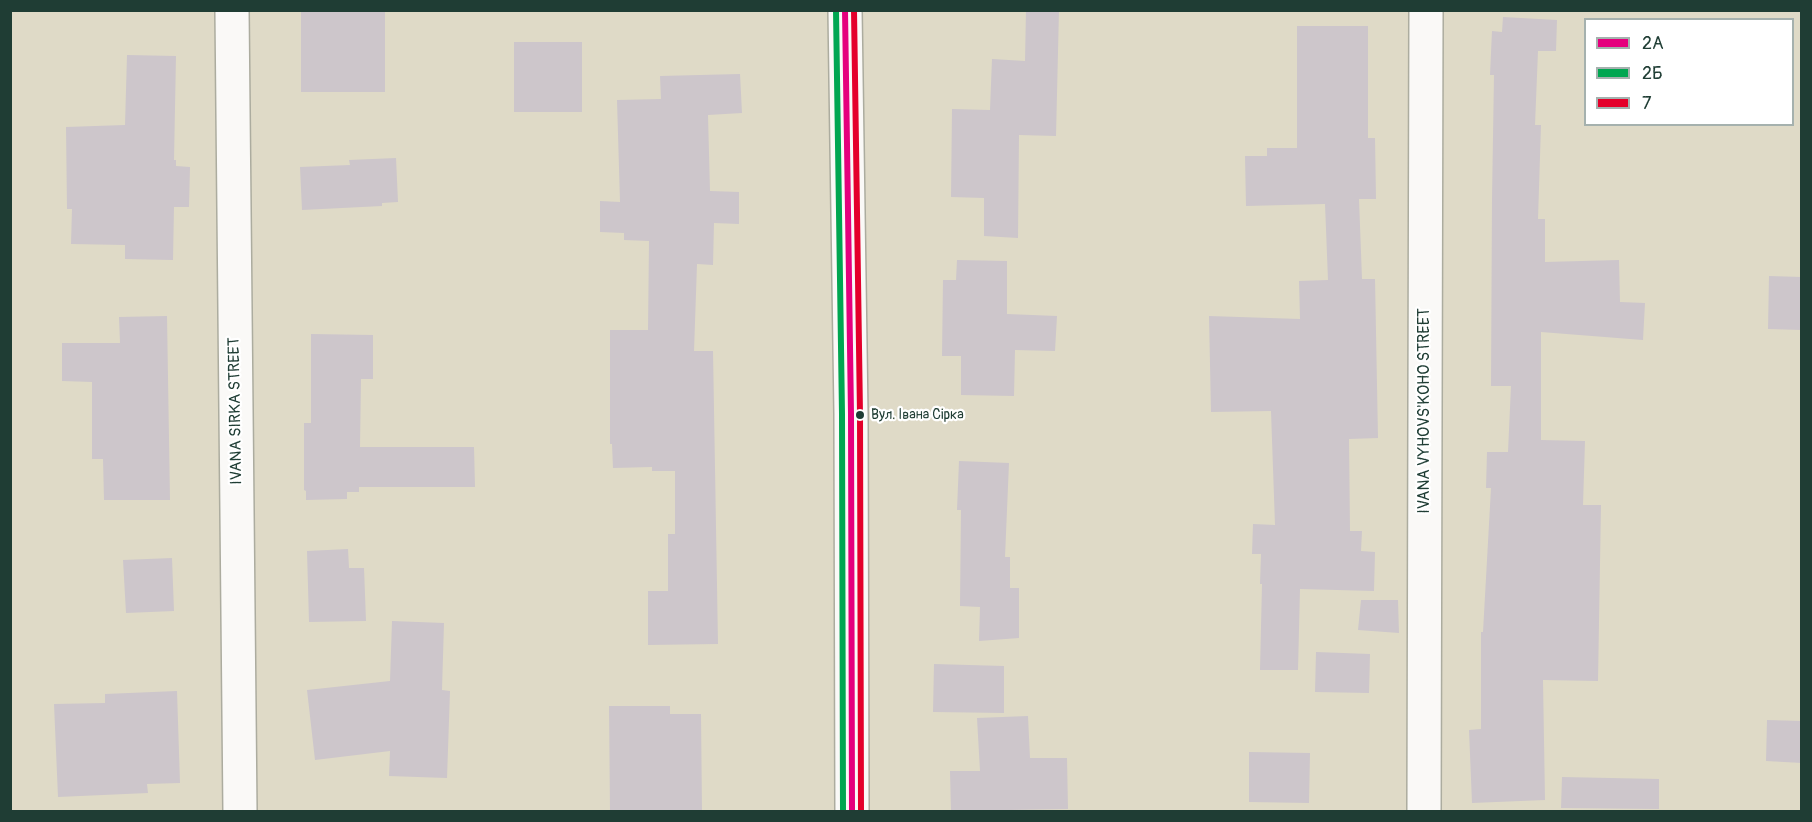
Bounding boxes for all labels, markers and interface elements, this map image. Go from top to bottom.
legend [1584,18,1794,126]
text: 2А [1642,32,1664,55]
text: 2Б [1642,62,1663,85]
text: 7 [1642,92,1652,115]
street label: IVANA VYHOVS'KOHO STREET [1415,308,1435,514]
street label: IVANA SIRKA STREET [225,337,247,485]
place label: Вул. Івана Сірка [871,407,964,423]
marker: Вул. Івана Сірка [854,409,866,421]

